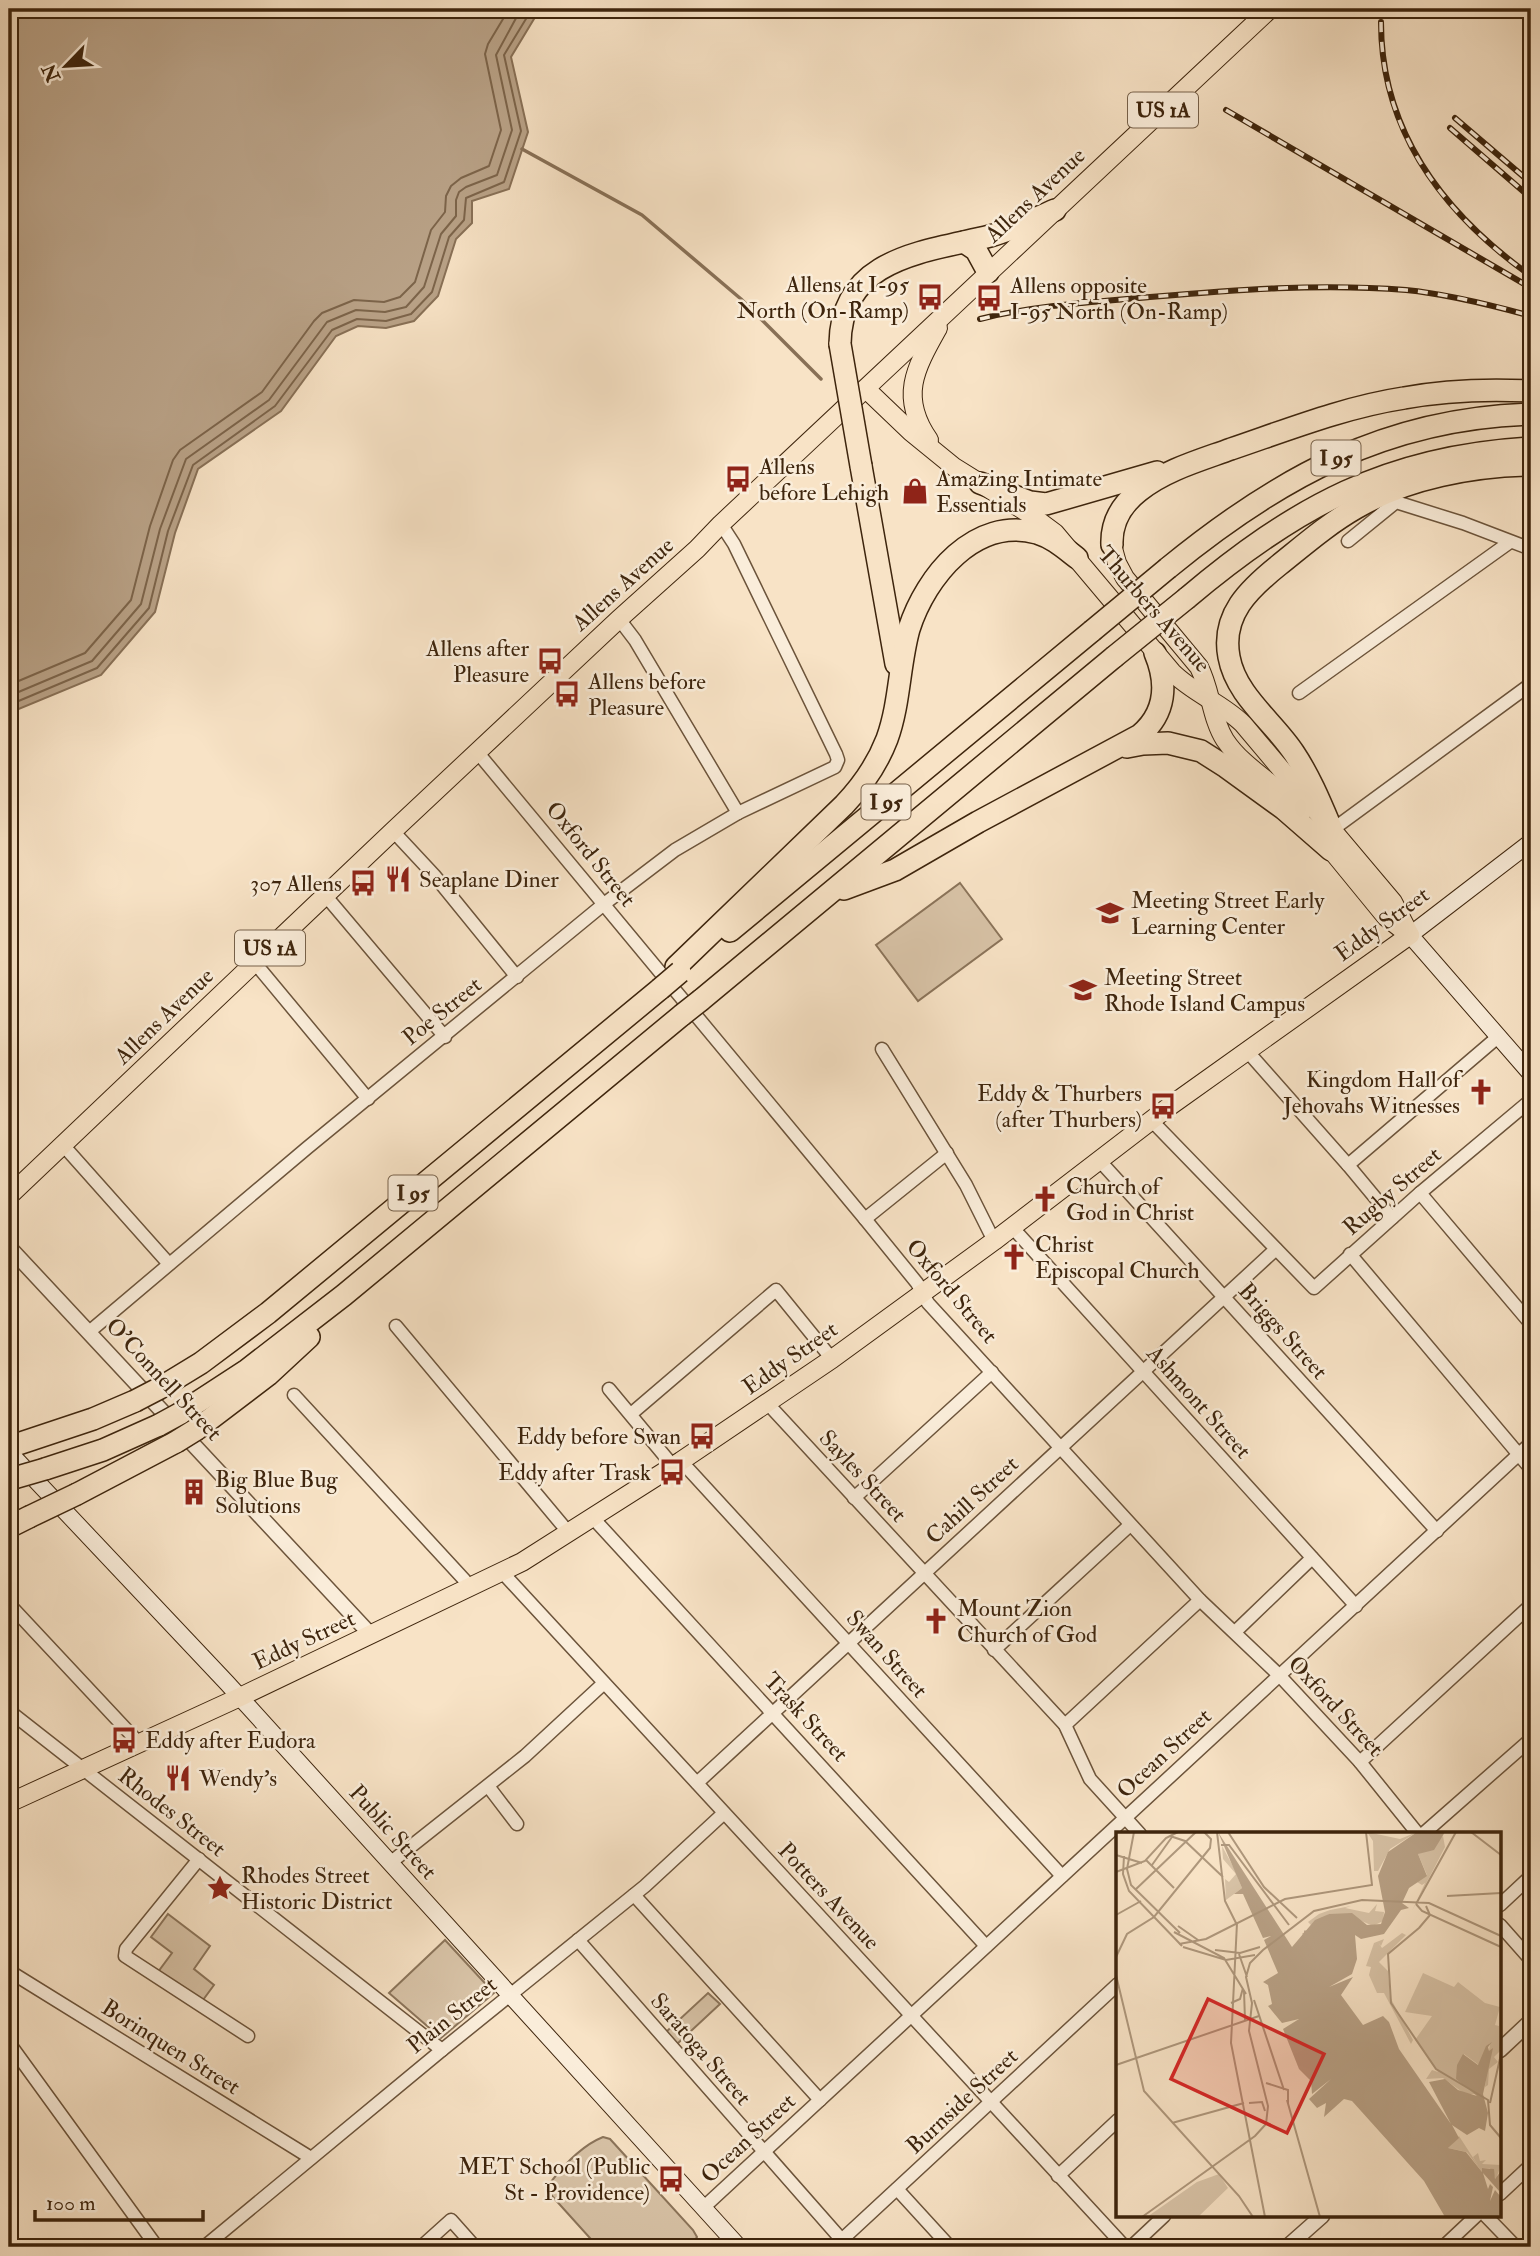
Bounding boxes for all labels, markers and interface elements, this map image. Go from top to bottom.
north arrow [32,32,102,102]
text: N [37,59,66,86]
road number: US 1A [1128,92,1198,128]
street label: Allens Avenue [978,141,1092,250]
place label: Allens at I-95 North (On-Ramp) [737,270,909,326]
place label: Allens opposite I-95 North (On-Ramp) [1009,271,1228,327]
bus stop icon: Allens at I-95 North (On-Ramp) [915,282,945,312]
bus stop icon: Allens opposite I-95 North (On-Ramp) [974,283,1004,313]
road number: I 95 [1312,440,1360,476]
place label: Allens before Lehigh [758,452,889,507]
bus stop icon: Allens before Lehigh [723,464,753,494]
place label: Amazing Intimate Essentials [935,464,1103,519]
shop icon: Amazing Intimate Essentials [900,476,930,506]
street label: Allens Avenue [565,530,680,638]
street label: Thurbers Avenue [1091,540,1217,679]
place label: Allens after Pleasure [425,634,529,689]
bus stop icon: Allens after Pleasure [535,646,565,676]
place label: Allens before Pleasure [587,667,706,722]
bus stop icon: Allens before Pleasure [552,679,582,709]
road number: I 95 [862,784,910,820]
street label: Oxford Street [540,795,642,913]
restaurant icon: Seaplane Diner [383,864,413,894]
place label: Seaplane Diner [419,865,559,895]
bus stop icon: 307 Allens [348,868,378,898]
place label: 307 Allens [250,869,342,898]
street label: Eddy Street [1329,880,1435,968]
place label: Meeting Street Early Learning Center [1131,886,1325,941]
school or university icon: Meeting Street Early Learning Center [1095,898,1125,928]
road number: US 1A [235,930,305,965]
street label: Allens Avenue [107,961,220,1071]
place label: Meeting Street Rhode Island Campus [1104,963,1305,1019]
street label: Poe Street [396,970,488,1052]
school or university icon: Meeting Street Rhode Island Campus [1068,975,1098,1005]
place label: Kingdom Hall of Jehovahs Witnesses [1282,1065,1464,1120]
church icon: Kingdom Hall of Jehovahs Witnesses [1466,1077,1496,1107]
place label: Eddy & Thurbers (after Thurbers) [977,1079,1142,1134]
bus stop icon: Eddy & Thurbers (after Thurbers) [1148,1091,1178,1121]
street label: Rugby Street [1337,1140,1447,1242]
place label: Church of God in Christ [1066,1172,1194,1227]
road number: I 95 [388,1176,438,1210]
church icon: Church of God in Christ [1030,1184,1060,1214]
place label: Christ Episcopal Church [1035,1230,1200,1286]
street label: Oxford Street [900,1233,1004,1349]
church icon: Christ Episcopal Church [999,1242,1029,1272]
street label: Briggs Street [1232,1277,1334,1385]
street label: O'Connell Street [100,1311,228,1447]
street label: Eddy Street [737,1315,843,1401]
street label: Ashmont Street [1140,1339,1258,1465]
bus stop icon: Eddy before Swan [687,1421,717,1451]
place label: Eddy before Swan [517,1422,681,1451]
street label: Sayles Street [813,1424,913,1528]
street label: Cahill Street [920,1450,1024,1550]
bus stop icon: Eddy after Trask [657,1457,687,1487]
place label: Eddy after Trask [498,1458,651,1487]
place label: Big Blue Bug Solutions [215,1465,338,1520]
building icon: Big Blue Bug Solutions [179,1477,209,1507]
place label: Mount Zion Church of God [957,1594,1097,1649]
street label: Eddy Street [248,1604,360,1676]
street label: Swan Street [840,1604,934,1704]
church icon: Mount Zion Church of God [921,1606,951,1636]
street label: Oxford Street [1282,1650,1390,1762]
street label: Trask Street [757,1666,855,1768]
street label: Ocean Street [1111,1702,1217,1804]
bus stop icon: Eddy after Eudora [109,1725,139,1755]
place label: Eddy after Eudora [145,1726,316,1755]
street label: Rhodes Street [112,1761,232,1863]
restaurant icon: Wendy's [163,1763,193,1793]
place label: Wendy's [198,1764,277,1793]
street label: Public Street [343,1778,443,1886]
inset map [1116,1832,1502,2218]
street label: Potters Avenue [772,1836,886,1956]
place label: Rhodes Street Historic District [241,1861,393,1916]
place icon: Rhodes Street Historic District [205,1873,235,1903]
street label: Plain Street [401,1970,503,2060]
street label: Saratoga Street [644,1987,758,2111]
street label: Borinquen Street [96,1993,246,2101]
street label: Burnside Street [900,2042,1024,2160]
street label: Ocean Street [695,2087,801,2189]
place label: MET School (Public St - Providence) [458,2152,650,2207]
bus stop icon: MET School (Public St - Providence) [656,2164,686,2194]
scale bar [35,2179,203,2223]
text: 100 m [46,2190,96,2217]

